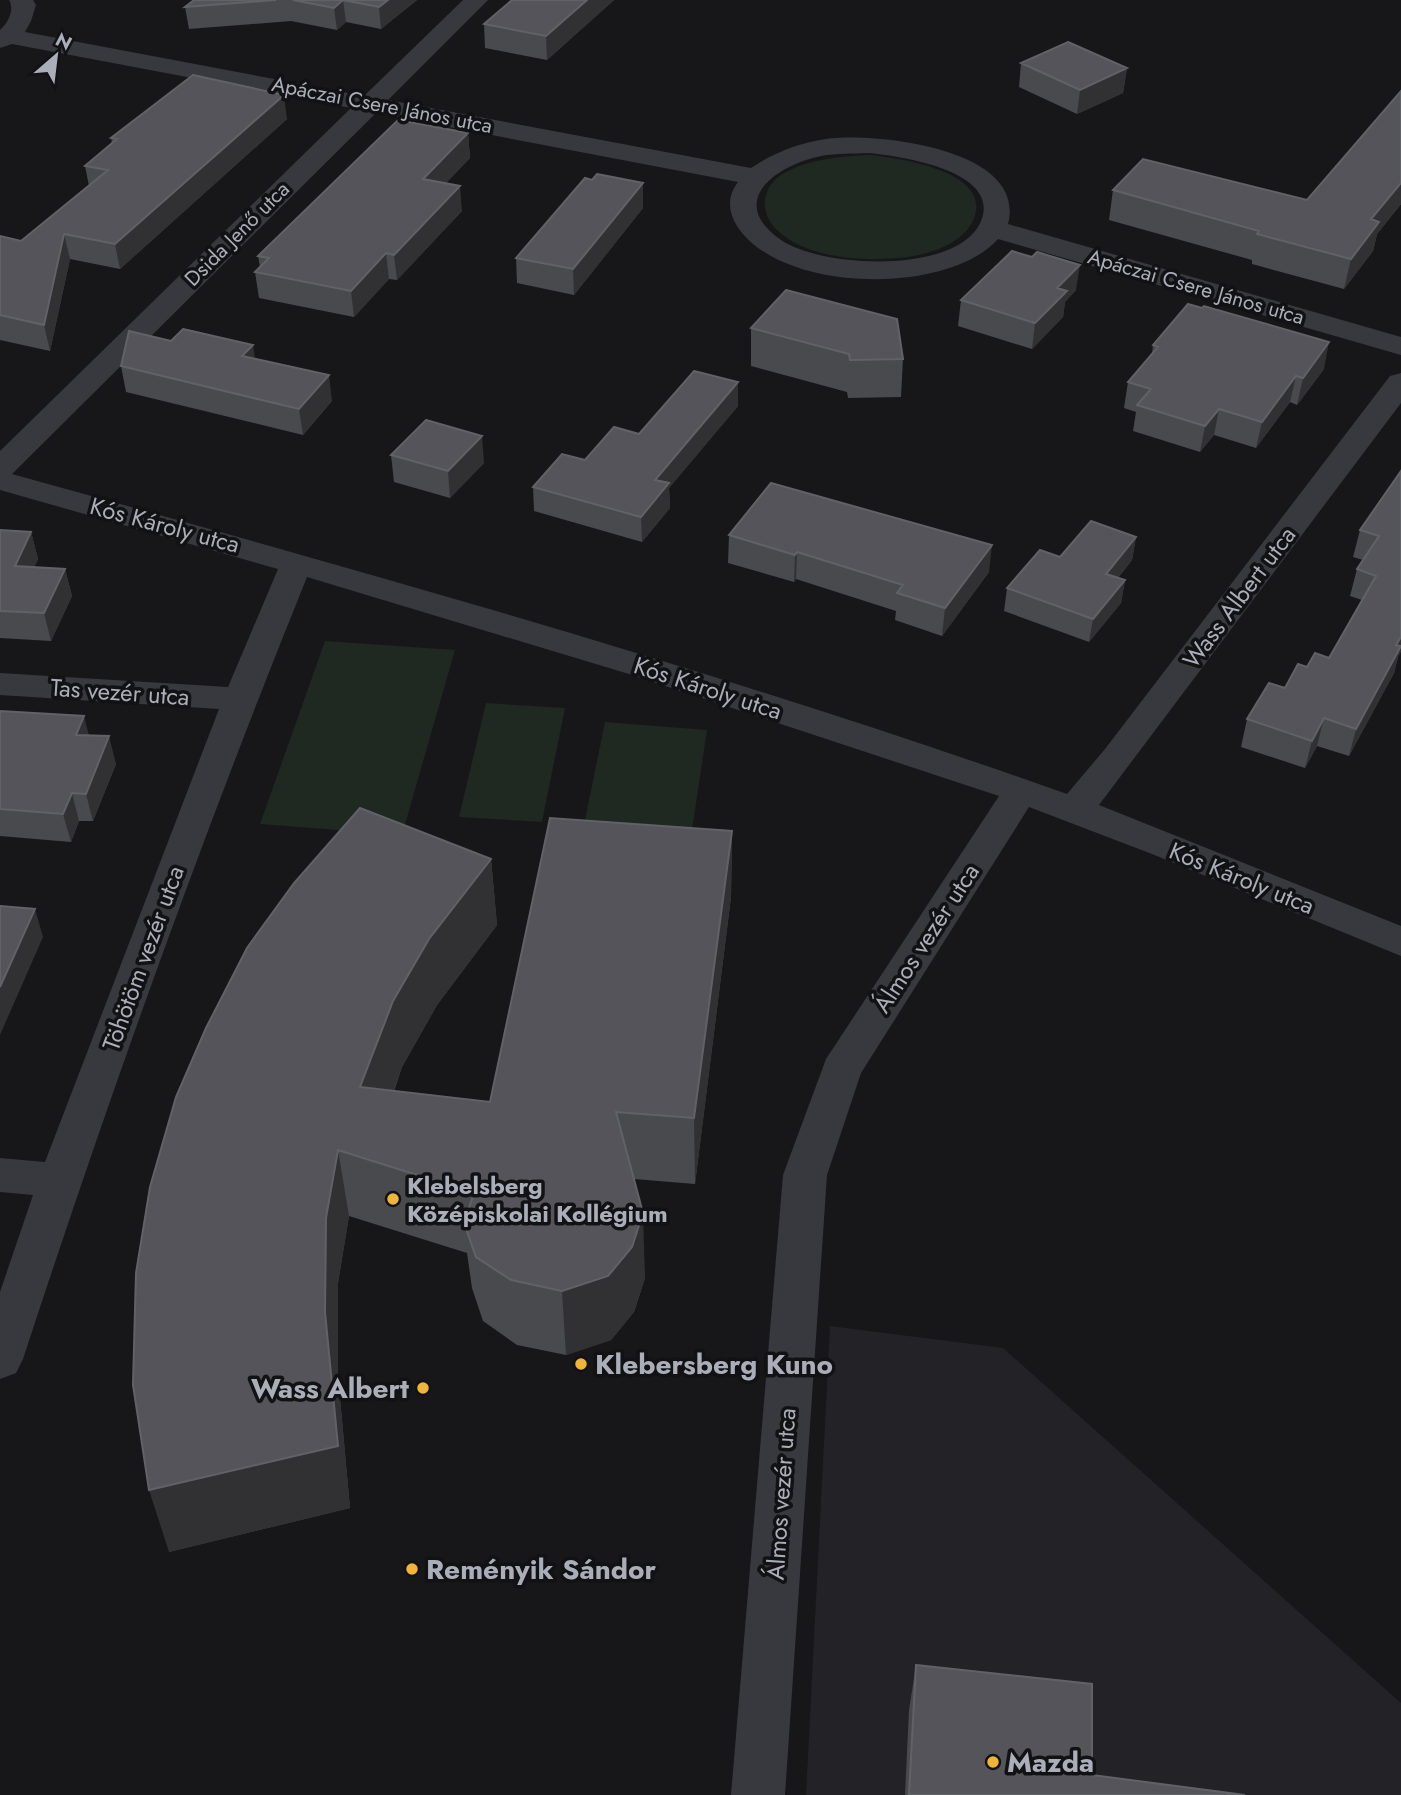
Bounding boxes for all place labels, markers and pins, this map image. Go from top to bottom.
place label: Klebelsberg Középiskolai Kollégium [407,1168,668,1231]
marker: Klebelsberg Középiskolai Kollégium [385,1191,401,1207]
place label: Klebersberg Kuno [595,1344,833,1385]
marker: Klebersberg Kuno [573,1356,589,1372]
place label: Wass Albert [251,1368,409,1409]
marker: Wass Albert [415,1380,431,1396]
place label: Reményik Sándor [426,1549,657,1590]
marker: Reményik Sándor [404,1561,420,1577]
place label: Mazda [1007,1742,1094,1783]
marker: Mazda [985,1754,1001,1770]

